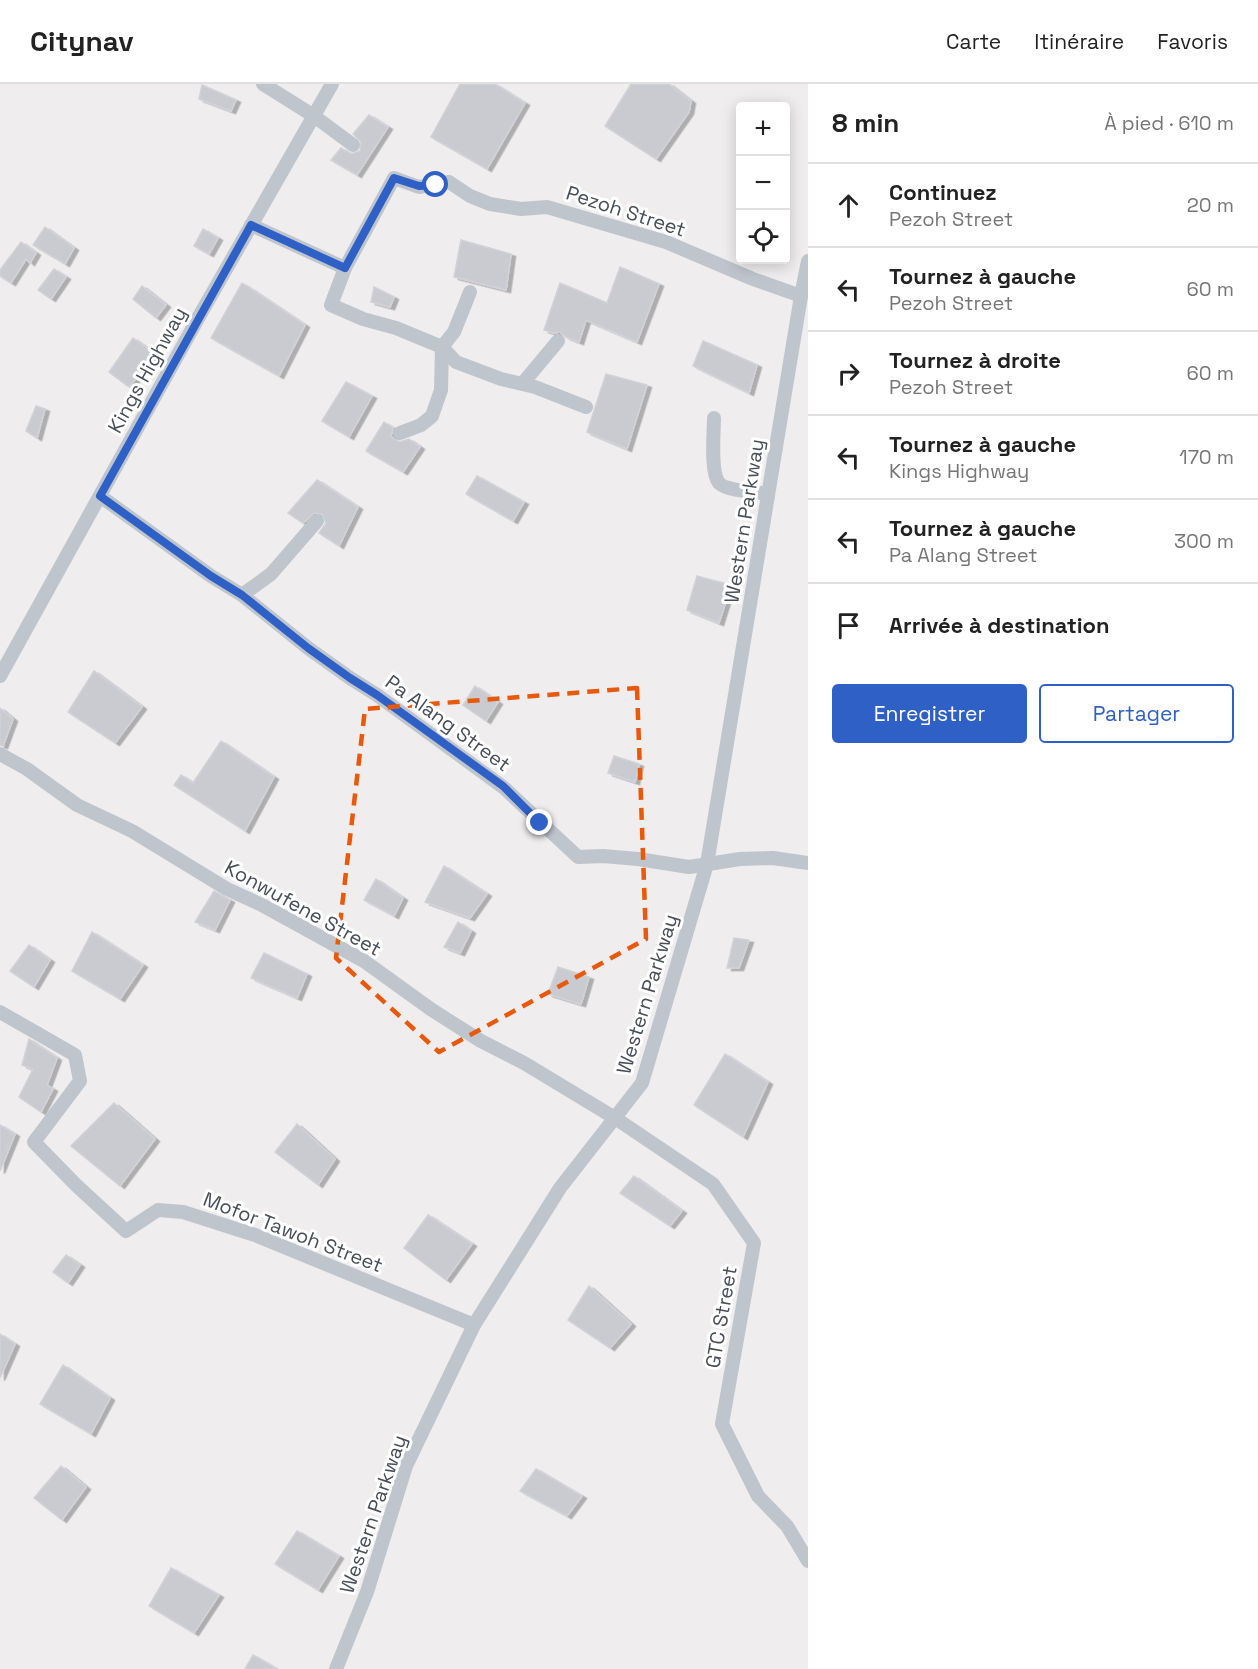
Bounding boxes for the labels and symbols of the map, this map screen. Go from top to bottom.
route start [422,171,448,197]
street label: Pezoh Street [563,179,689,243]
street label: Kings Highway [102,302,192,438]
street label: Western Parkway [718,437,770,605]
street label: Pa Alang Street [380,669,516,777]
route end [526,809,552,835]
street label: Konwufene Street [220,854,386,962]
street label: Western Parkway [610,911,684,1077]
street label: Mofor Tawoh Street [200,1186,386,1278]
street label: GTC Street [699,1264,743,1370]
street label: Western Parkway [334,1431,412,1597]

